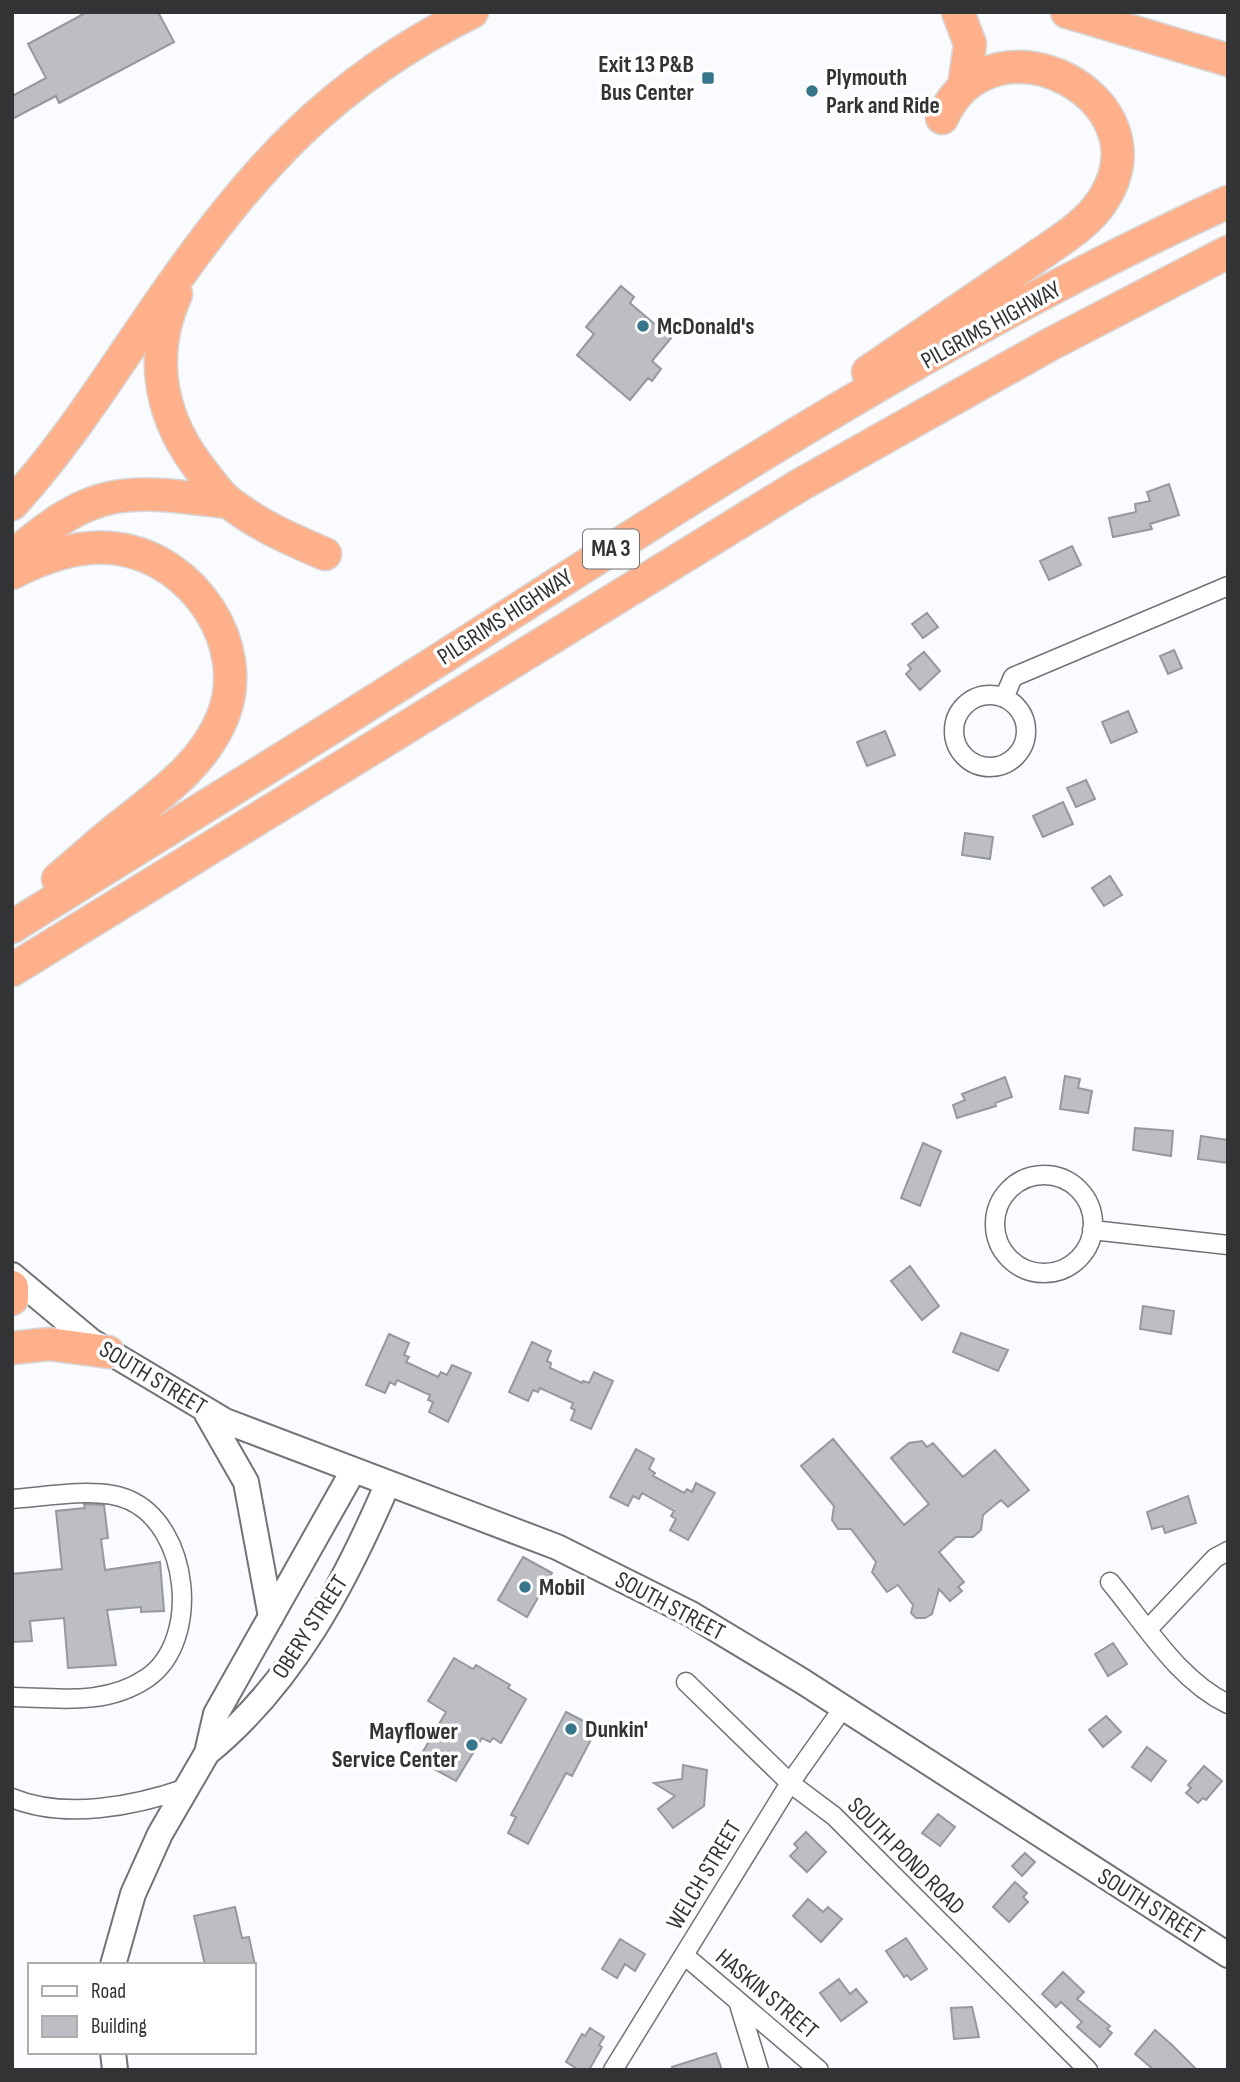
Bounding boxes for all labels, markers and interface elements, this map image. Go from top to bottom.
place label: Exit 13 P&B Bus Center [598,50,695,107]
place label: Plymouth Park and Ride [826,63,940,120]
marker: Exit 13 P&B Bus Center [700,70,716,86]
marker: Plymouth Park and Ride [804,83,820,99]
street label: PILGRIMS HIGHWAY [916,275,1066,375]
place label: McDonald's [657,312,755,341]
marker: McDonald's [635,318,651,334]
road number: MA 3 [583,530,639,568]
street label: PILGRIMS HIGHWAY [432,563,578,671]
street label: SOUTH STREET [94,1335,212,1421]
street label: SOUTH STREET [610,1565,730,1647]
street label: OBERY STREET [266,1570,354,1684]
place label: Mobil [539,1573,585,1602]
marker: Mobil [517,1579,533,1595]
place label: Dunkin' [585,1715,648,1744]
place label: Mayflower Service Center [332,1717,459,1774]
marker: Dunkin' [563,1721,579,1737]
marker: Mayflower Service Center [464,1737,480,1753]
street label: SOUTH POND ROAD [841,1791,971,1921]
street label: WELCH STREET [660,1815,748,1935]
street label: SOUTH STREET [1092,1862,1210,1950]
street label: HASKIN STREET [710,1943,824,2045]
legend [28,1963,256,2054]
text: Road [91,1979,126,2004]
text: Building [91,2014,147,2039]

